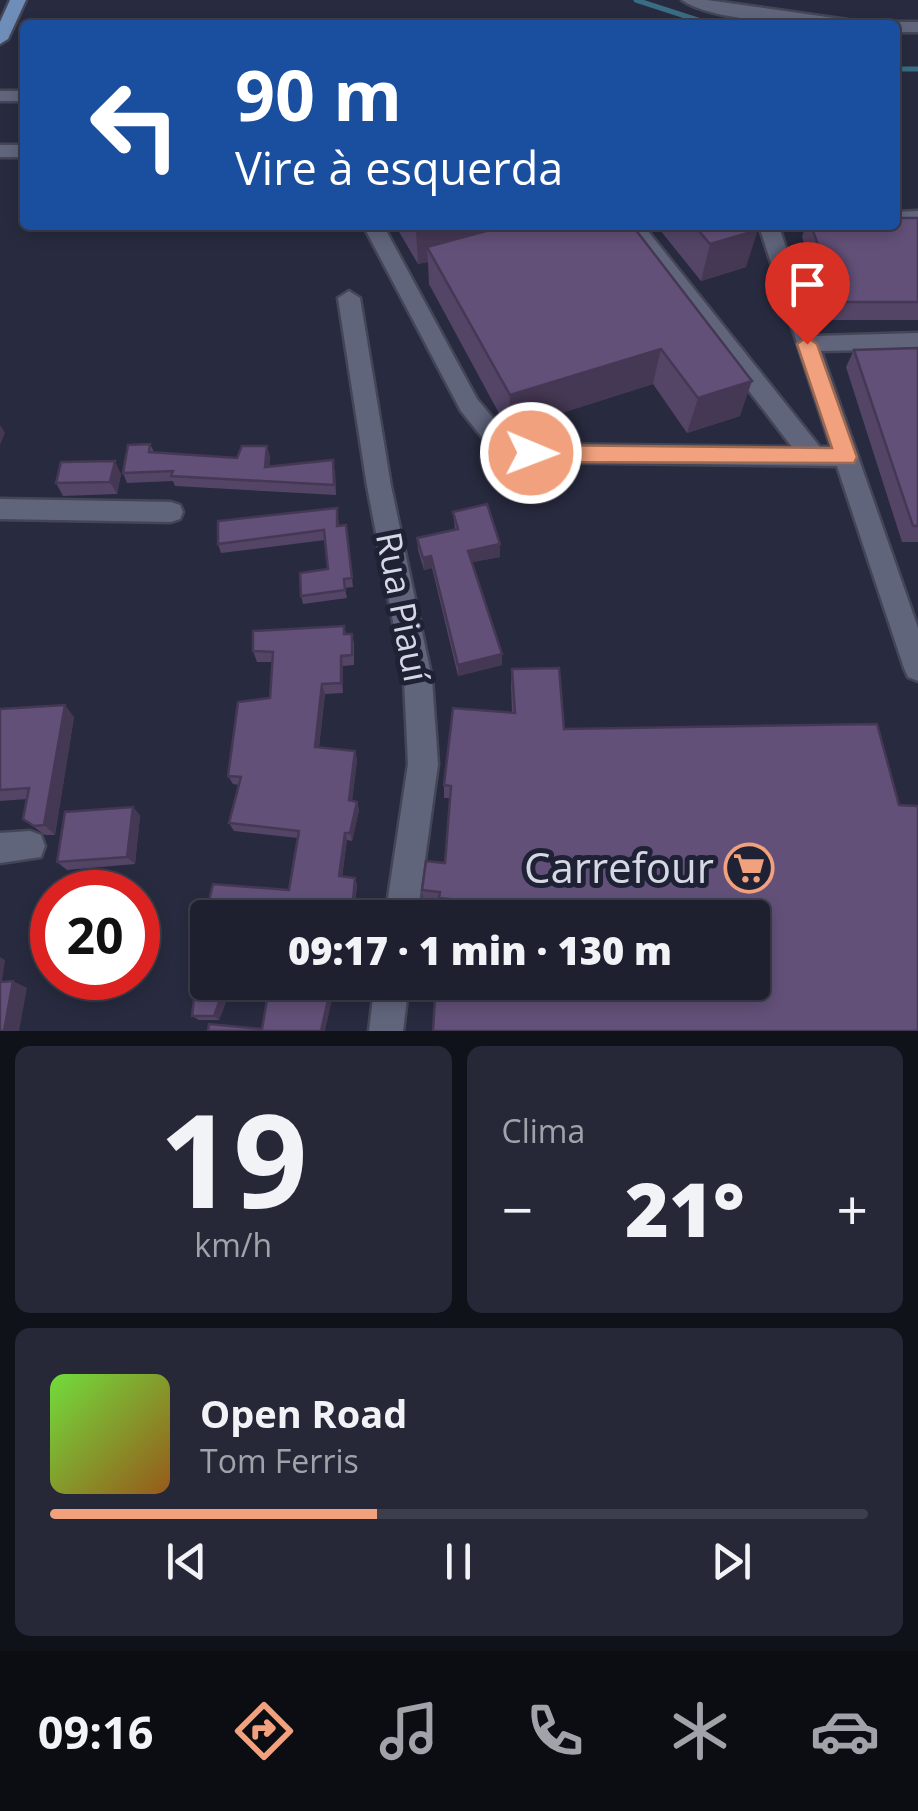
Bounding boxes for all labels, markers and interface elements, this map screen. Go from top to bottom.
text: 90 m [235,46,402,142]
icon: left [70,60,200,190]
text: Vire à esquerda [235,137,563,198]
pin [765,242,850,345]
icon: arrive [780,257,835,312]
position arrow [479,401,583,505]
street label: Rua Piauí [366,528,441,687]
place label: Carrefour [524,838,714,895]
supermarket icon: Carrefour [723,842,775,894]
speed limit sign: 20 [30,870,160,1000]
text: 09:17 · 1 min · 130 m [288,924,672,976]
text: 19 [159,1069,308,1246]
text: Clima [502,1109,585,1152]
text: 21° [625,1157,745,1259]
text: − [502,1171,533,1246]
text: + [837,1171,868,1246]
text: km/h [194,1223,272,1266]
text: Open Road [200,1387,407,1439]
text: Tom Ferris [200,1439,359,1482]
icon: previous [159,1534,214,1589]
icon: pause [431,1534,486,1589]
icon: next [704,1534,759,1589]
icon: directions [229,1696,299,1766]
icon: music [374,1696,444,1766]
icon: phone [520,1696,590,1766]
icon: climate [665,1696,735,1766]
icon: car [810,1696,880,1766]
text: 09:16 [38,1701,153,1762]

